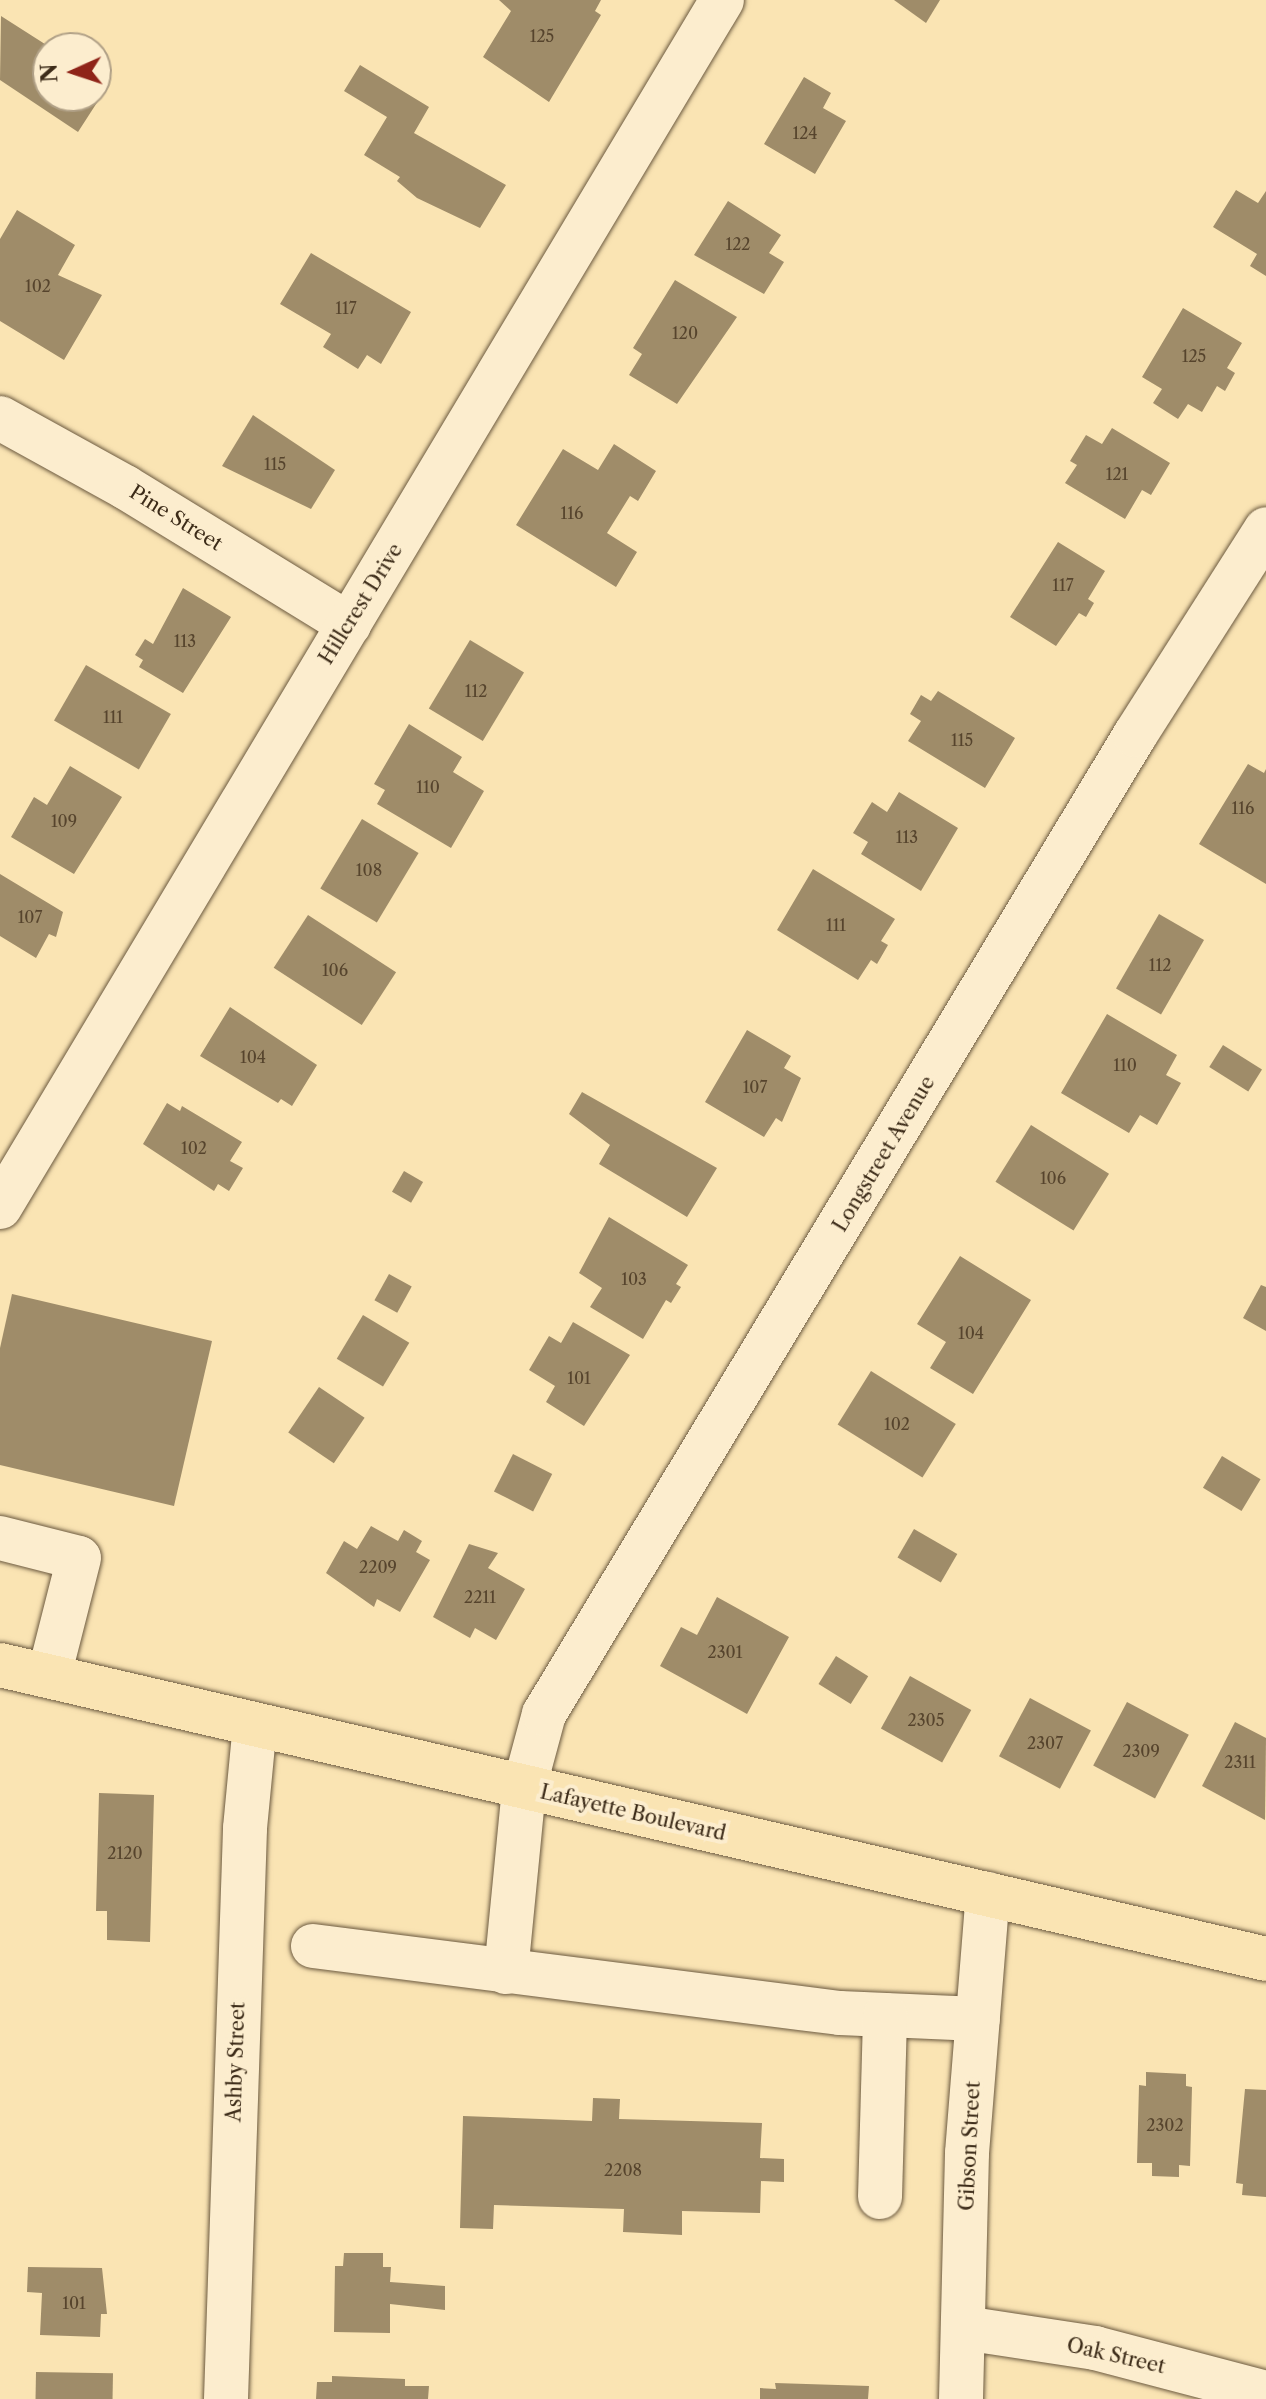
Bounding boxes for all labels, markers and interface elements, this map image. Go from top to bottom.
house number: 125 [530,26,554,46]
north arrow [32,32,112,112]
text: N [36,63,64,83]
house number: 124 [792,123,818,143]
house number: 122 [725,234,751,254]
house number: 102 [25,276,51,296]
house number: 117 [335,298,357,318]
house number: 120 [672,323,698,343]
house number: 125 [1182,346,1206,366]
house number: 115 [264,454,286,474]
house number: 121 [1106,464,1128,484]
street label: Pine Street [125,480,227,556]
house number: 116 [561,503,583,523]
street label: Hillcrest Drive [314,539,408,669]
house number: 117 [1052,575,1074,595]
house number: 113 [174,631,196,651]
house number: 112 [465,681,487,701]
house number: 111 [103,707,123,727]
house number: 115 [951,730,973,750]
house number: 110 [416,777,440,797]
house number: 116 [1232,798,1254,818]
house number: 109 [51,811,77,831]
house number: 113 [896,827,918,847]
house number: 108 [356,860,382,880]
house number: 107 [18,907,42,927]
house number: 111 [826,915,846,935]
house number: 112 [1149,955,1171,975]
house number: 106 [322,960,348,980]
house number: 104 [240,1047,266,1067]
house number: 110 [1113,1055,1137,1075]
street label: Longstreet Avenue [828,1071,940,1237]
house number: 107 [743,1077,767,1097]
house number: 102 [181,1138,207,1158]
house number: 106 [1040,1168,1066,1188]
house number: 103 [621,1269,647,1289]
house number: 104 [958,1323,984,1343]
house number: 101 [567,1368,591,1388]
house number: 102 [884,1414,910,1434]
house number: 2209 [359,1557,397,1577]
house number: 2211 [464,1587,496,1607]
house number: 2301 [708,1642,742,1662]
house number: 2305 [908,1710,944,1730]
house number: 2307 [1027,1733,1063,1753]
house number: 2309 [1122,1741,1160,1761]
house number: 2311 [1224,1752,1256,1772]
street label: Lafayette Boulevard [538,1780,728,1846]
house number: 2120 [107,1843,143,1863]
street label: Ashby Street [222,2001,250,2123]
street label: Gibson Street [955,2081,985,2211]
house number: 2302 [1146,2115,1184,2135]
house number: 2208 [604,2160,642,2180]
house number: 101 [62,2293,86,2313]
street label: Oak Street [1064,2333,1168,2379]

